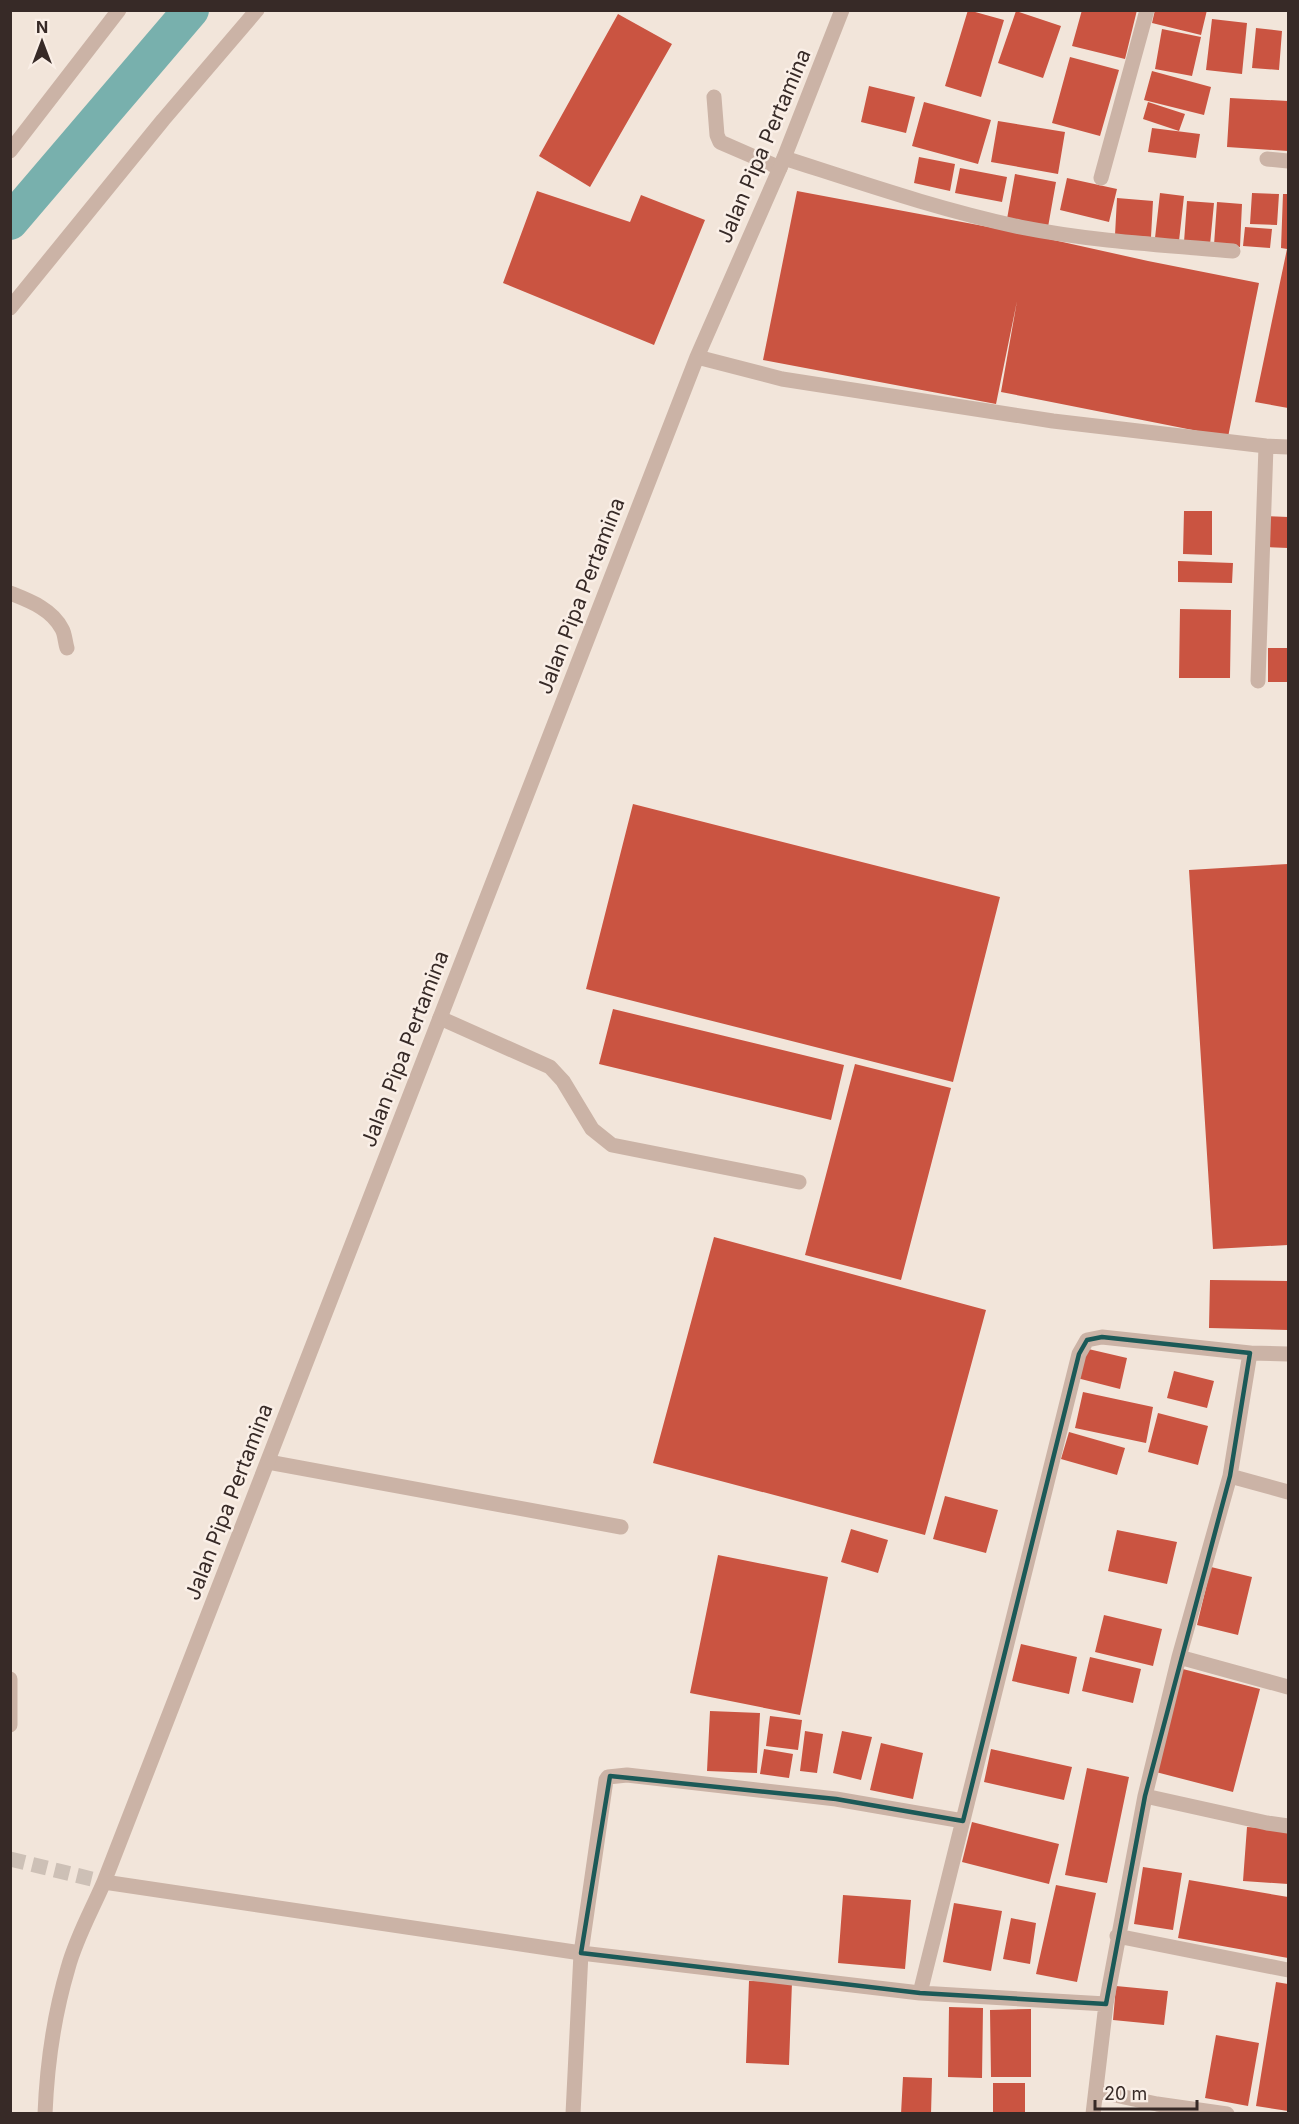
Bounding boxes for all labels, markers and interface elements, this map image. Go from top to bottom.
north arrow [12,12,72,72]
text: N [36,17,48,37]
street label: Jalan Pipa Pertamina [711,45,816,247]
street label: Jalan Pipa Pertamina [532,494,630,698]
street label: Jalan Pipa Pertamina [356,947,454,1151]
street label: Jalan Pipa Pertamina [180,1400,278,1604]
scale bar [1095,2073,1197,2111]
text: 20 m [1104,2083,1147,2104]

